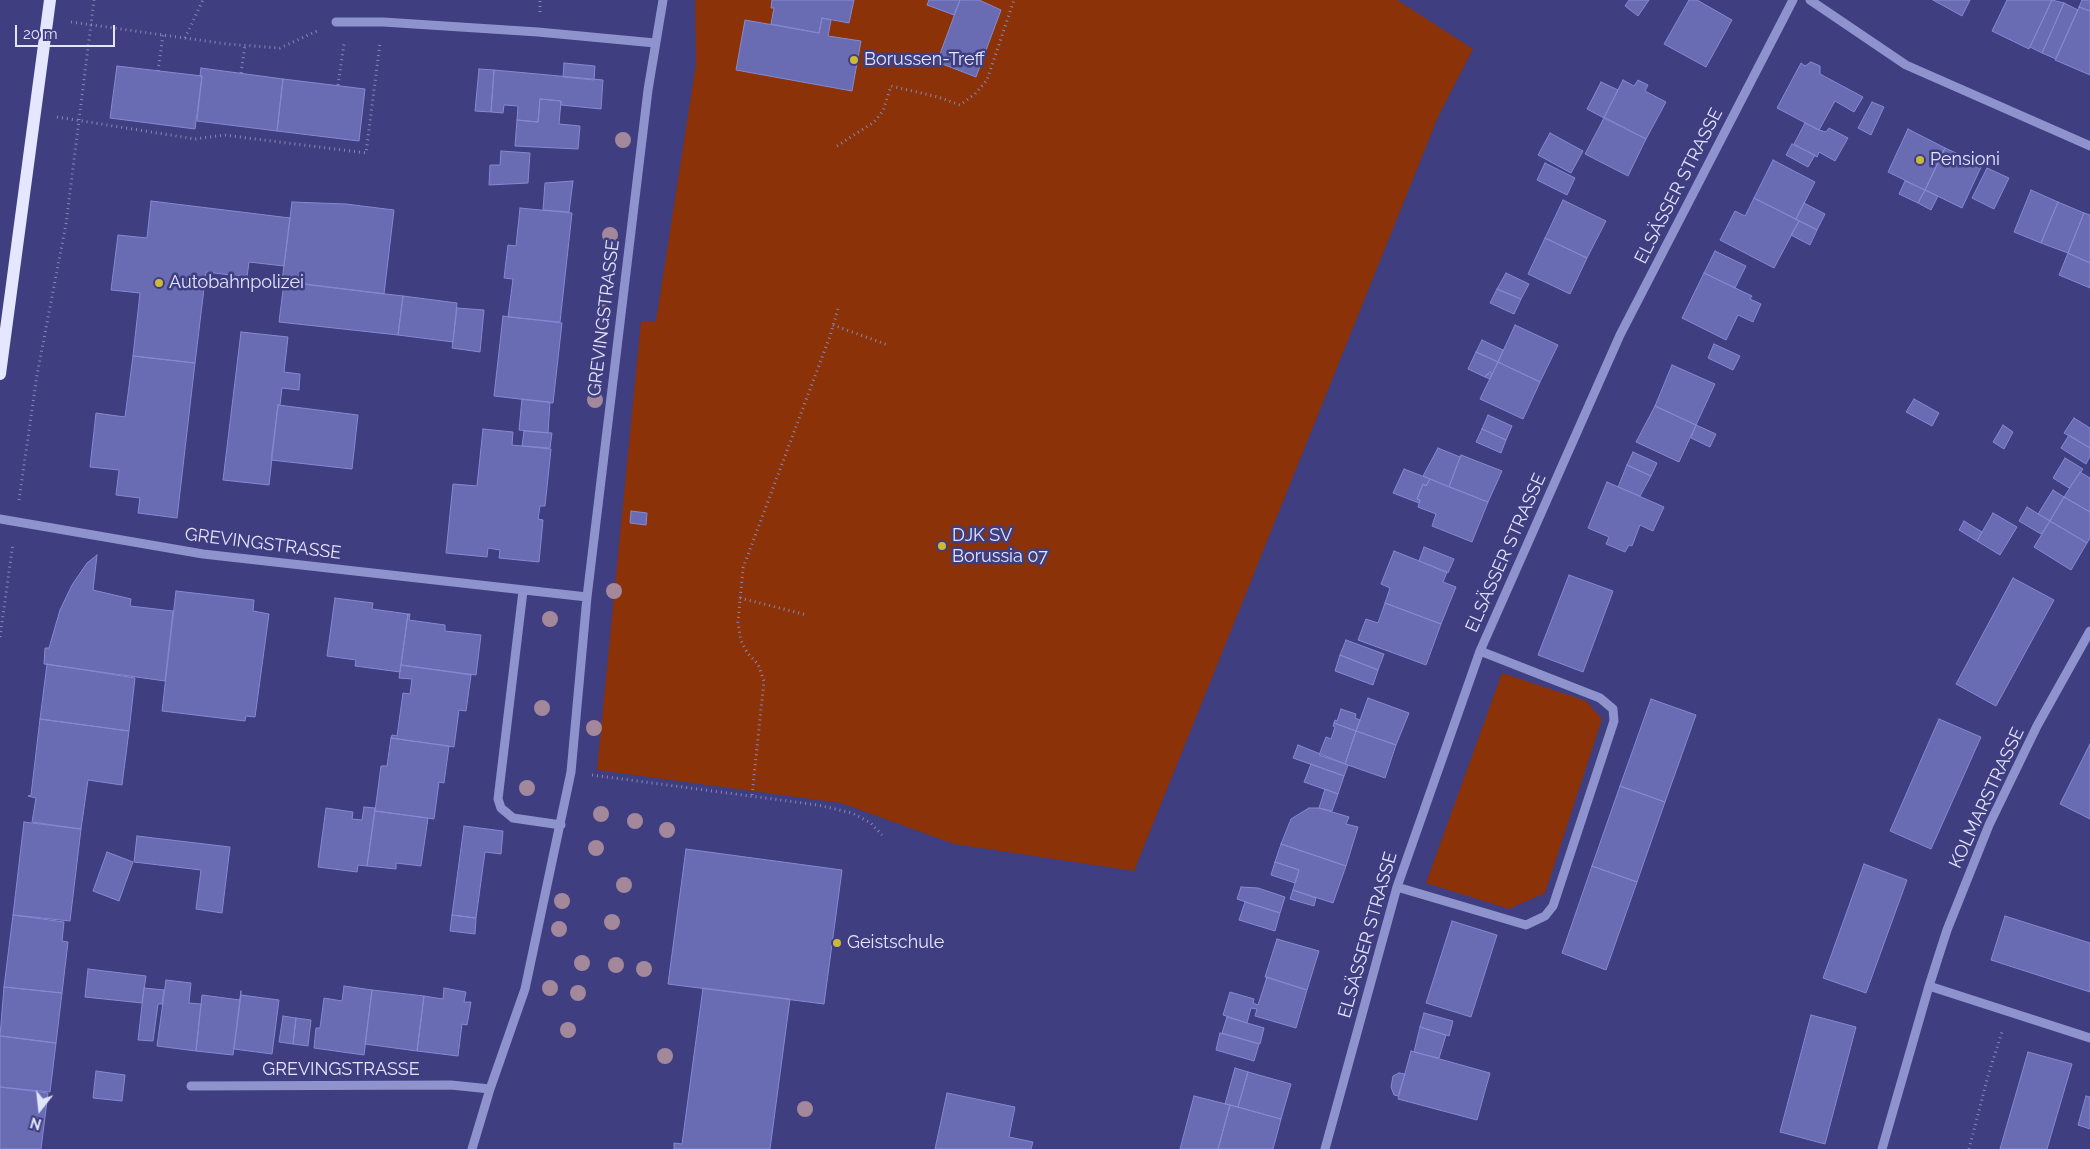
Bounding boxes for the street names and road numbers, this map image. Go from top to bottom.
street label: ELSÄSSER STRASSE [1630,105,1728,267]
street label: GREVINGSTRASSE [584,239,624,397]
street label: ELSÄSSER STRASSE [1461,470,1551,636]
street label: GREVINGSTRASSE [184,524,342,564]
street label: KOLMARSTRASSE [1945,724,2029,872]
street label: ELSÄSSER STRASSE [1334,850,1402,1020]
street label: GREVINGSTRASSE [262,1059,420,1081]

